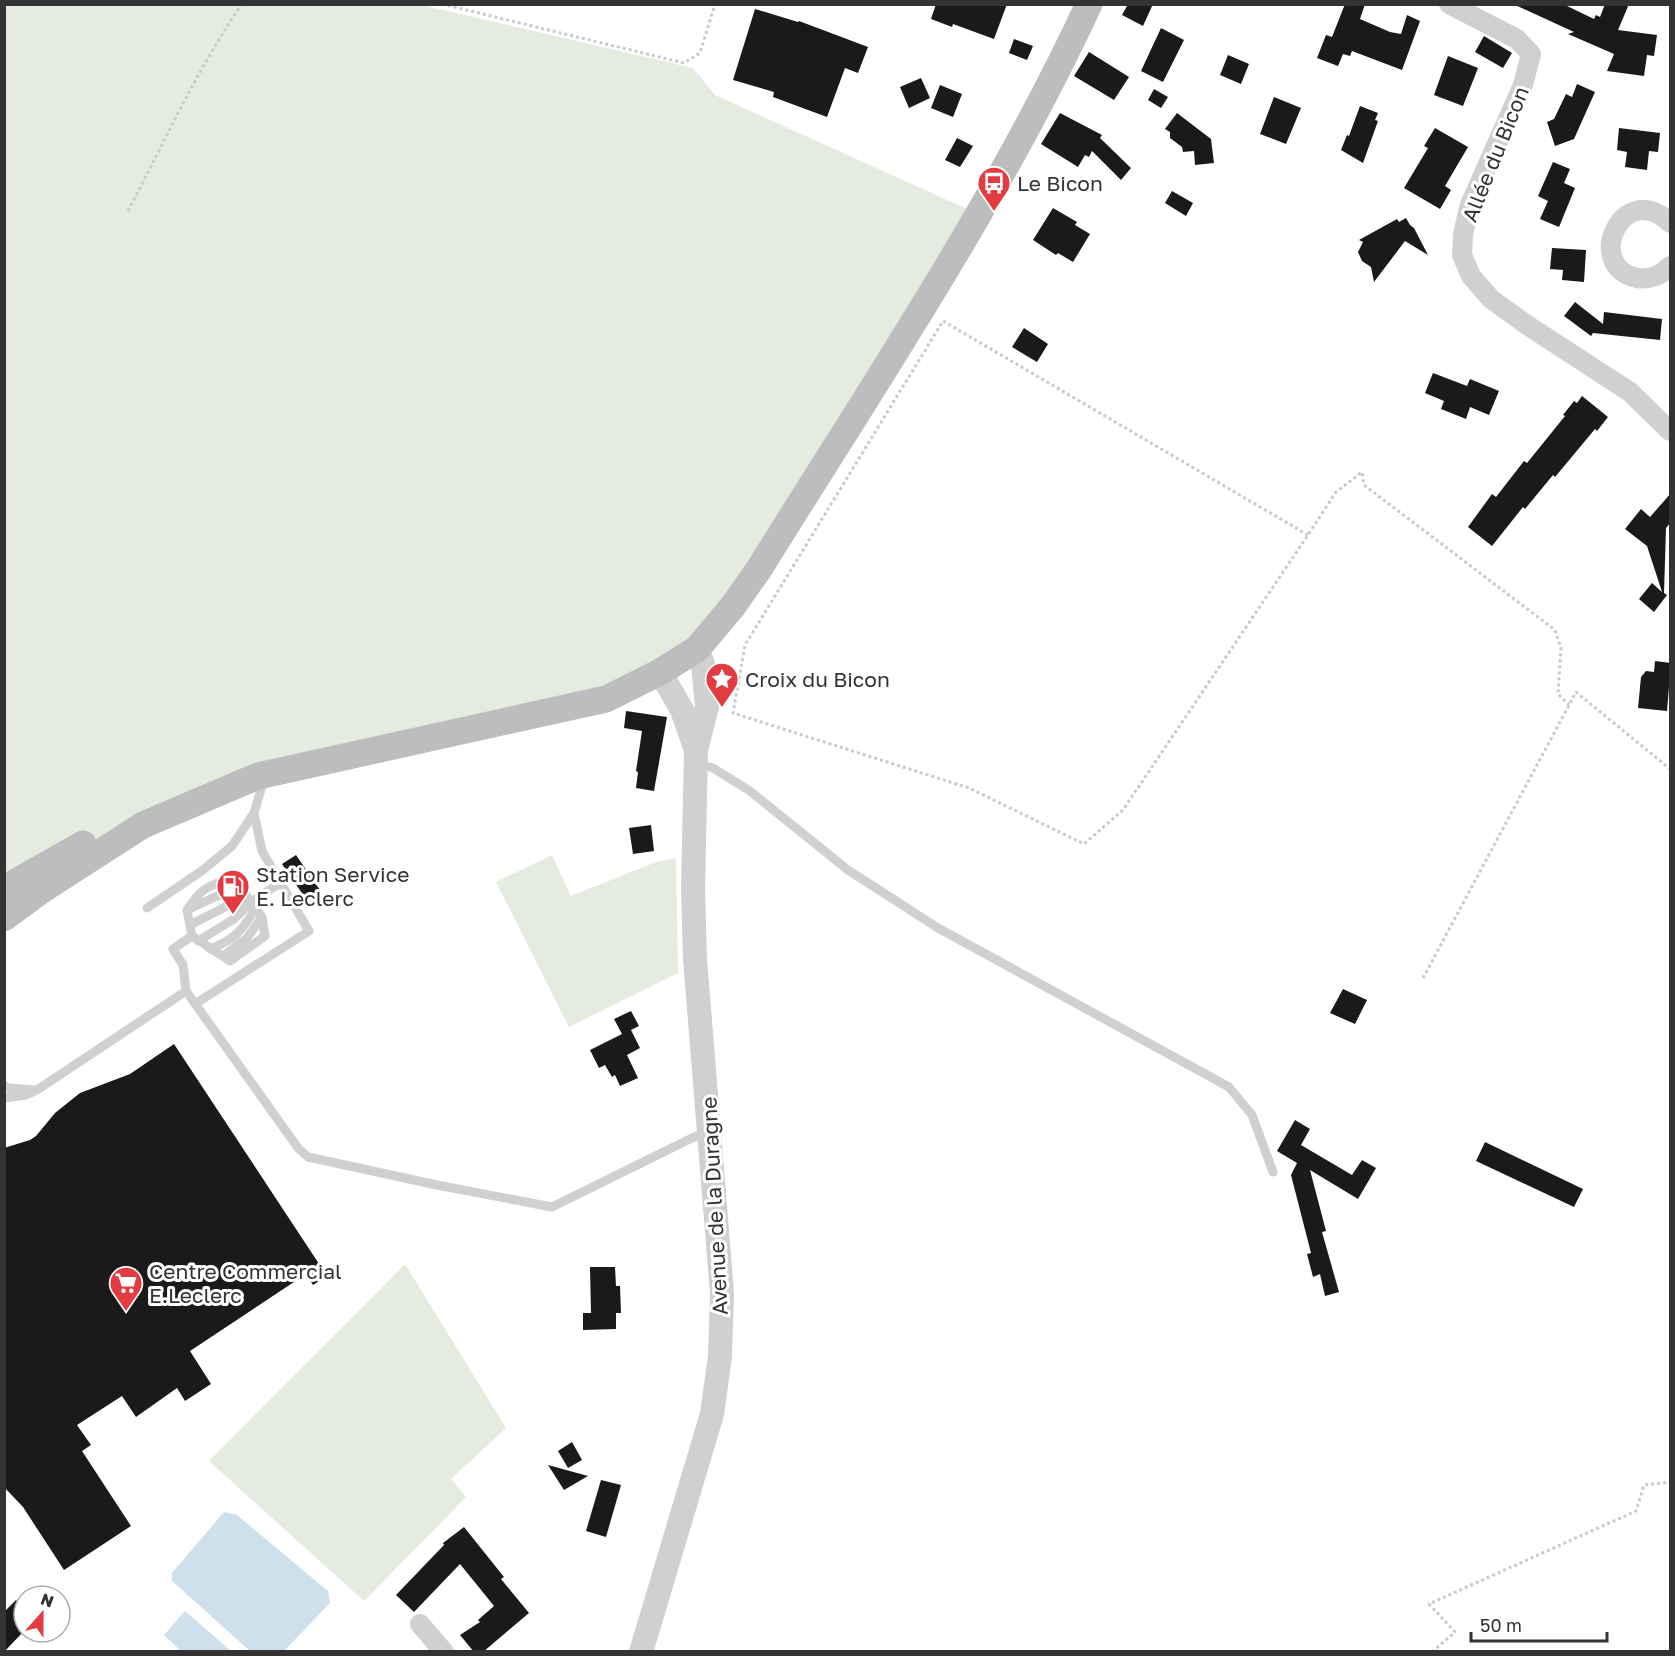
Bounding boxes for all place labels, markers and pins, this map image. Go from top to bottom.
bus stop icon: Le Bicon [976,165,1012,212]
place label: Le Bicon [1017,170,1103,196]
place icon: Croix du Bicon [704,661,740,708]
place label: Croix du Bicon [745,666,890,692]
place label: Station Service E. Leclerc [256,861,409,911]
fuel station icon: Station Service E. Leclerc [215,868,251,915]
place label: Centre Commercial E.Leclerc [149,1258,342,1308]
supermarket icon: Centre Commercial E.Leclerc [108,1265,144,1312]

